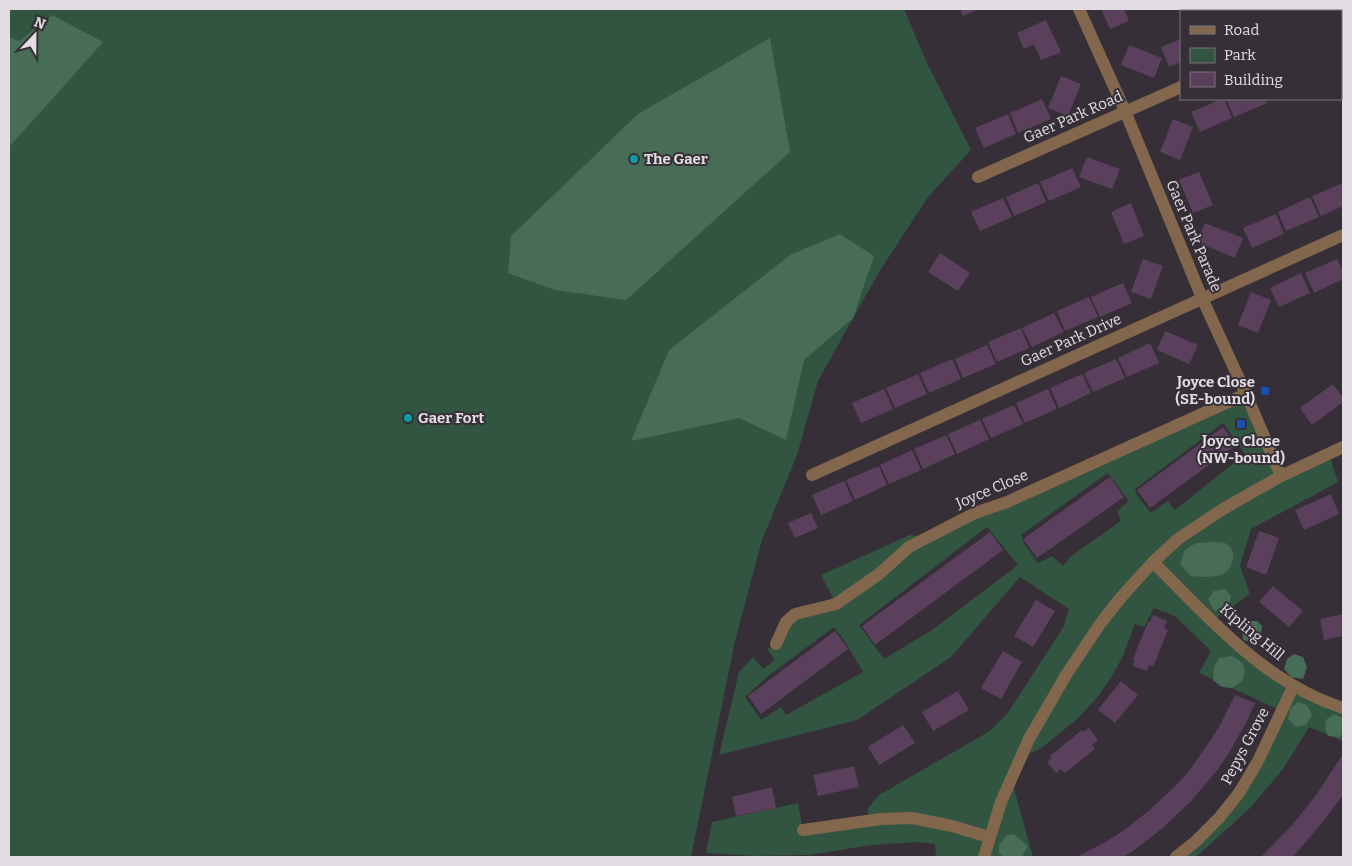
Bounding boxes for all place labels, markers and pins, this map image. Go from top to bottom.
place label: The Gaer [644,150,708,168]
marker: The Gaer [628,153,640,165]
place label: Joyce Close (SE-bound) [1175,373,1255,408]
marker: Joyce Close (SE-bound) [1259,385,1271,397]
place label: Gaer Fort [418,409,485,427]
marker: Gaer Fort [402,412,414,424]
marker: Joyce Close (NW-bound) [1235,418,1247,430]
place label: Joyce Close (NW-bound) [1197,432,1285,467]

